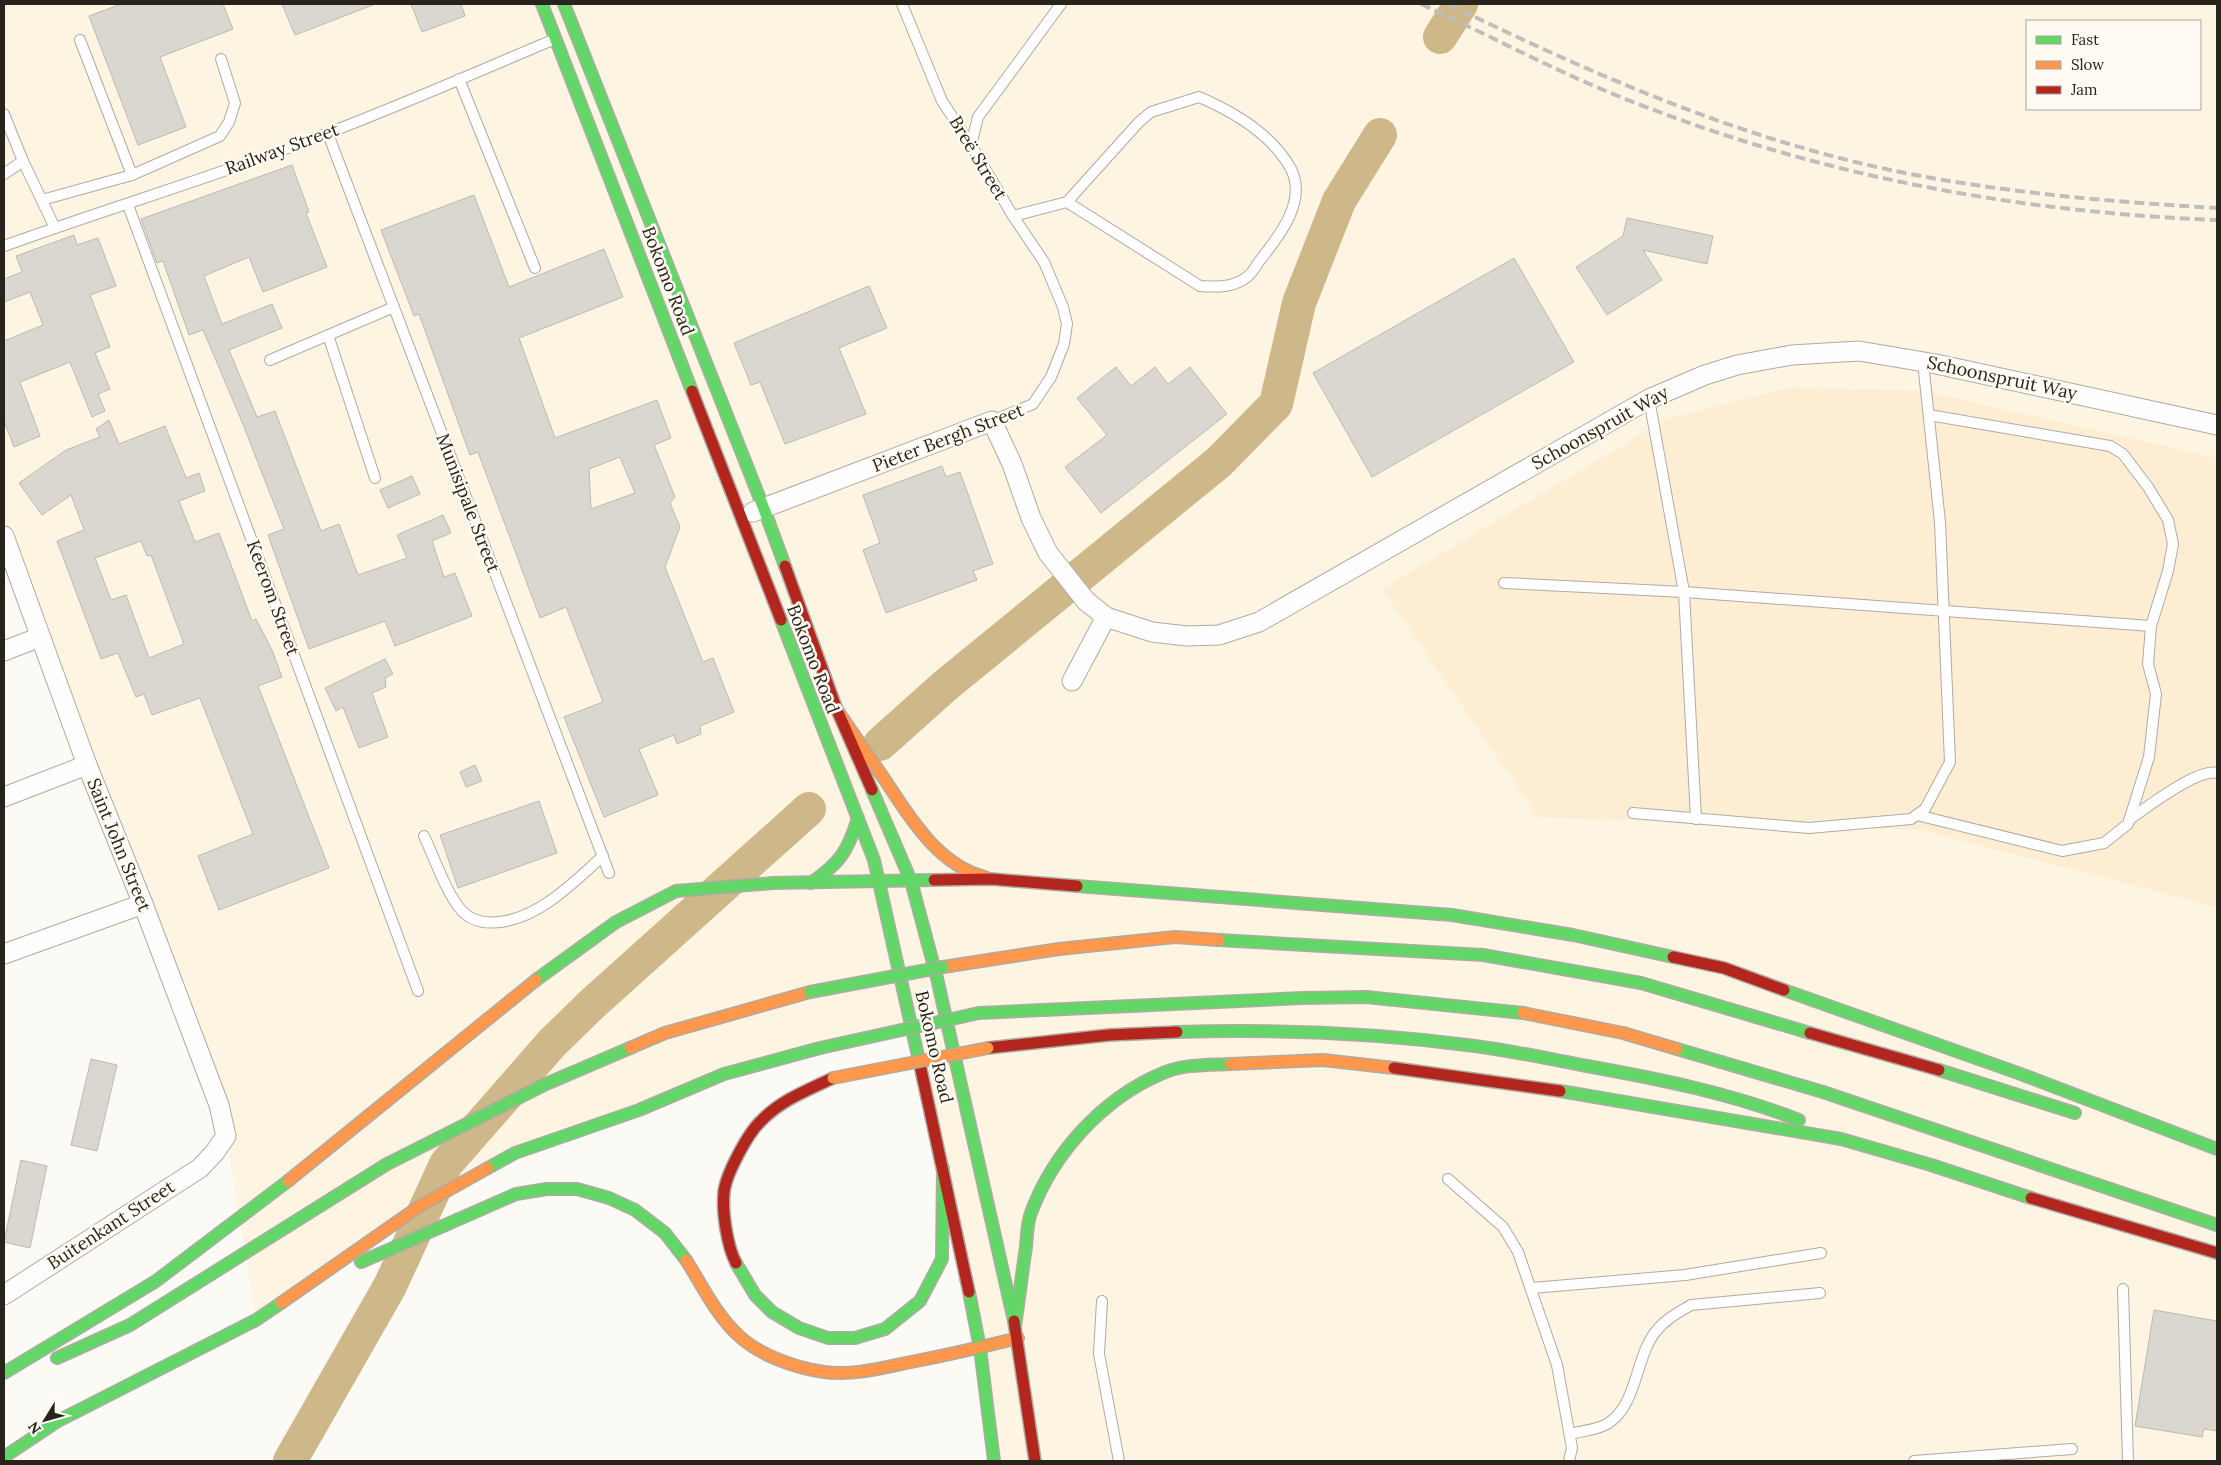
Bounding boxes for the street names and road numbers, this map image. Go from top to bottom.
street label: Breë Street [944,112,1012,204]
street label: Railway Street [222,117,342,180]
street label: Bokomo Road [637,223,700,339]
street label: Schoonspruit Way [1925,350,2080,405]
street label: Schoonspruit Way [1527,380,1673,475]
street label: Pieter Bergh Street [869,398,1027,477]
street label: Munisipale Street [431,430,506,576]
street label: Keerom Street [242,537,305,659]
street label: Bokomo Road [782,601,845,717]
street label: Saint John Street [82,775,157,915]
street label: Bokomo Road [910,988,959,1106]
street label: Buitenkant Street [43,1175,179,1274]

